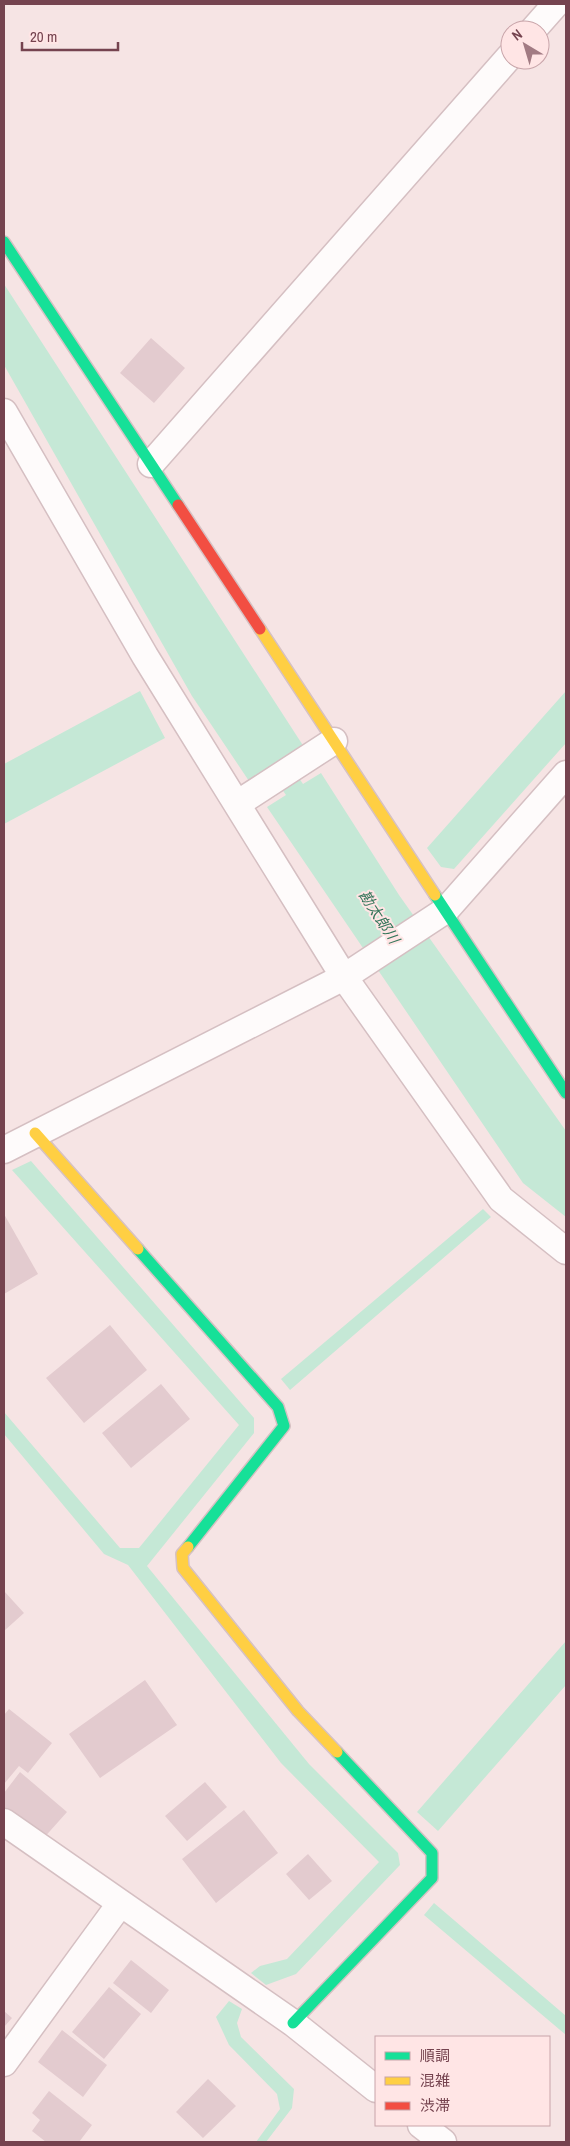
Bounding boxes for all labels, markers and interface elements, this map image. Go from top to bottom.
scale bar [22,20,119,52]
north arrow [500,20,550,70]
text: N [508,25,526,44]
text: 20 m [30,26,57,47]
water label: 勘太郎川 [354,886,406,949]
legend [375,2036,550,2126]
text: 順調 [420,2045,450,2066]
text: 混雑 [420,2070,450,2091]
text: 渋滞 [420,2095,450,2116]

